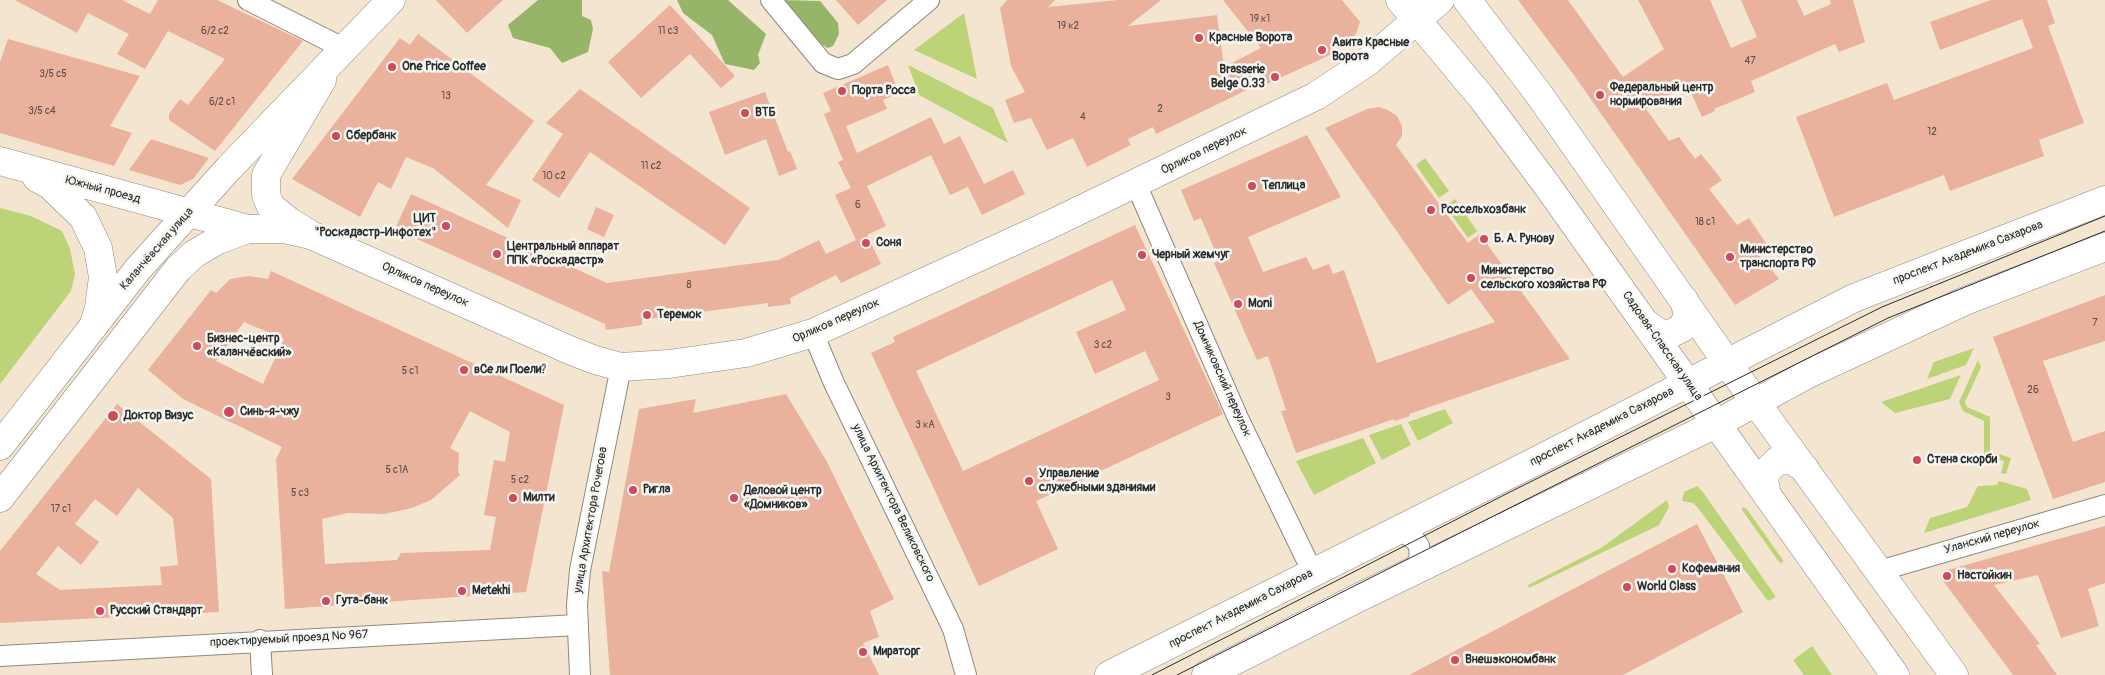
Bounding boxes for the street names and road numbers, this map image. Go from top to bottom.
street label: Орликов переулок [1159,124,1249,178]
street label: Южный проезд [64,173,142,207]
street label: Каланчёвская улица [117,205,197,293]
street label: проспект Академика Сахарова [1891,218,2045,288]
street label: Орликов переулок [379,259,471,311]
street label: Садовая-Спасская улица [1619,289,1705,403]
street label: Орликов переулок [790,295,882,347]
street label: Домниковский переулок [1190,319,1254,439]
street label: проспект Академика Сахарова [1528,384,1676,470]
street label: улица Архитектора Великовского [848,422,938,584]
street label: улица Архитектора Рочегова [571,446,611,594]
street label: Уланский переулок [1943,516,2041,558]
street label: проспект Академика Сахарова [1167,566,1315,652]
street label: проектируемый проезд № 967 [209,628,369,650]

